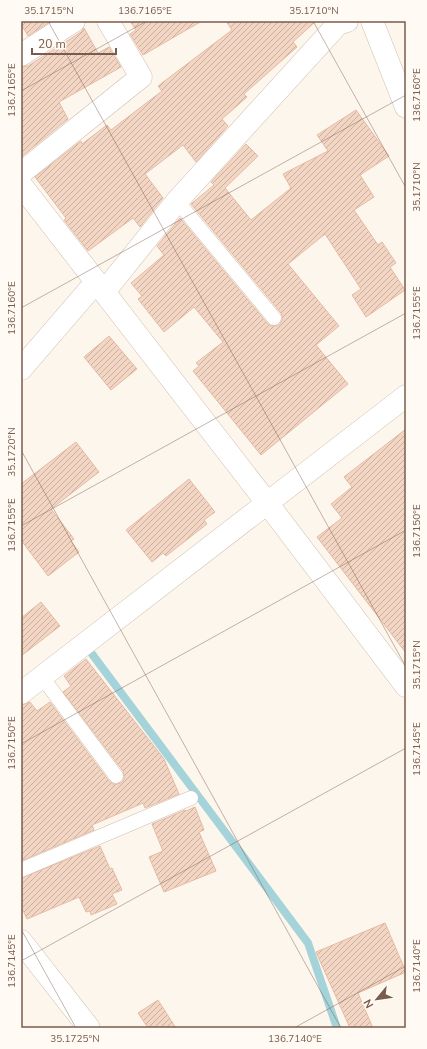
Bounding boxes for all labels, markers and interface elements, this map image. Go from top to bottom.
text: 35.1715°N [24,4,74,18]
text: 136.7165°E [118,4,172,18]
text: 35.1710°N [289,4,339,18]
scale bar [32,30,116,56]
text: 20 m [38,36,66,52]
text: 136.7165°E [5,63,19,117]
text: 136.7160°E [410,68,424,122]
text: 35.1710°N [410,162,424,212]
text: 136.7160°E [5,281,19,335]
text: 136.7155°E [410,286,424,340]
text: 35.1720°N [5,427,19,477]
text: 136.7155°E [5,498,19,552]
text: 136.7150°E [410,504,424,558]
text: 35.1715°N [410,640,424,690]
text: 136.7150°E [5,716,19,770]
text: 136.7145°E [410,722,424,776]
text: 136.7145°E [5,934,19,988]
text: 136.7140°E [410,939,424,993]
north arrow [357,979,397,1019]
text: N [360,996,377,1011]
text: 35.1725°N [50,1032,100,1046]
text: 136.7140°E [268,1032,322,1046]

